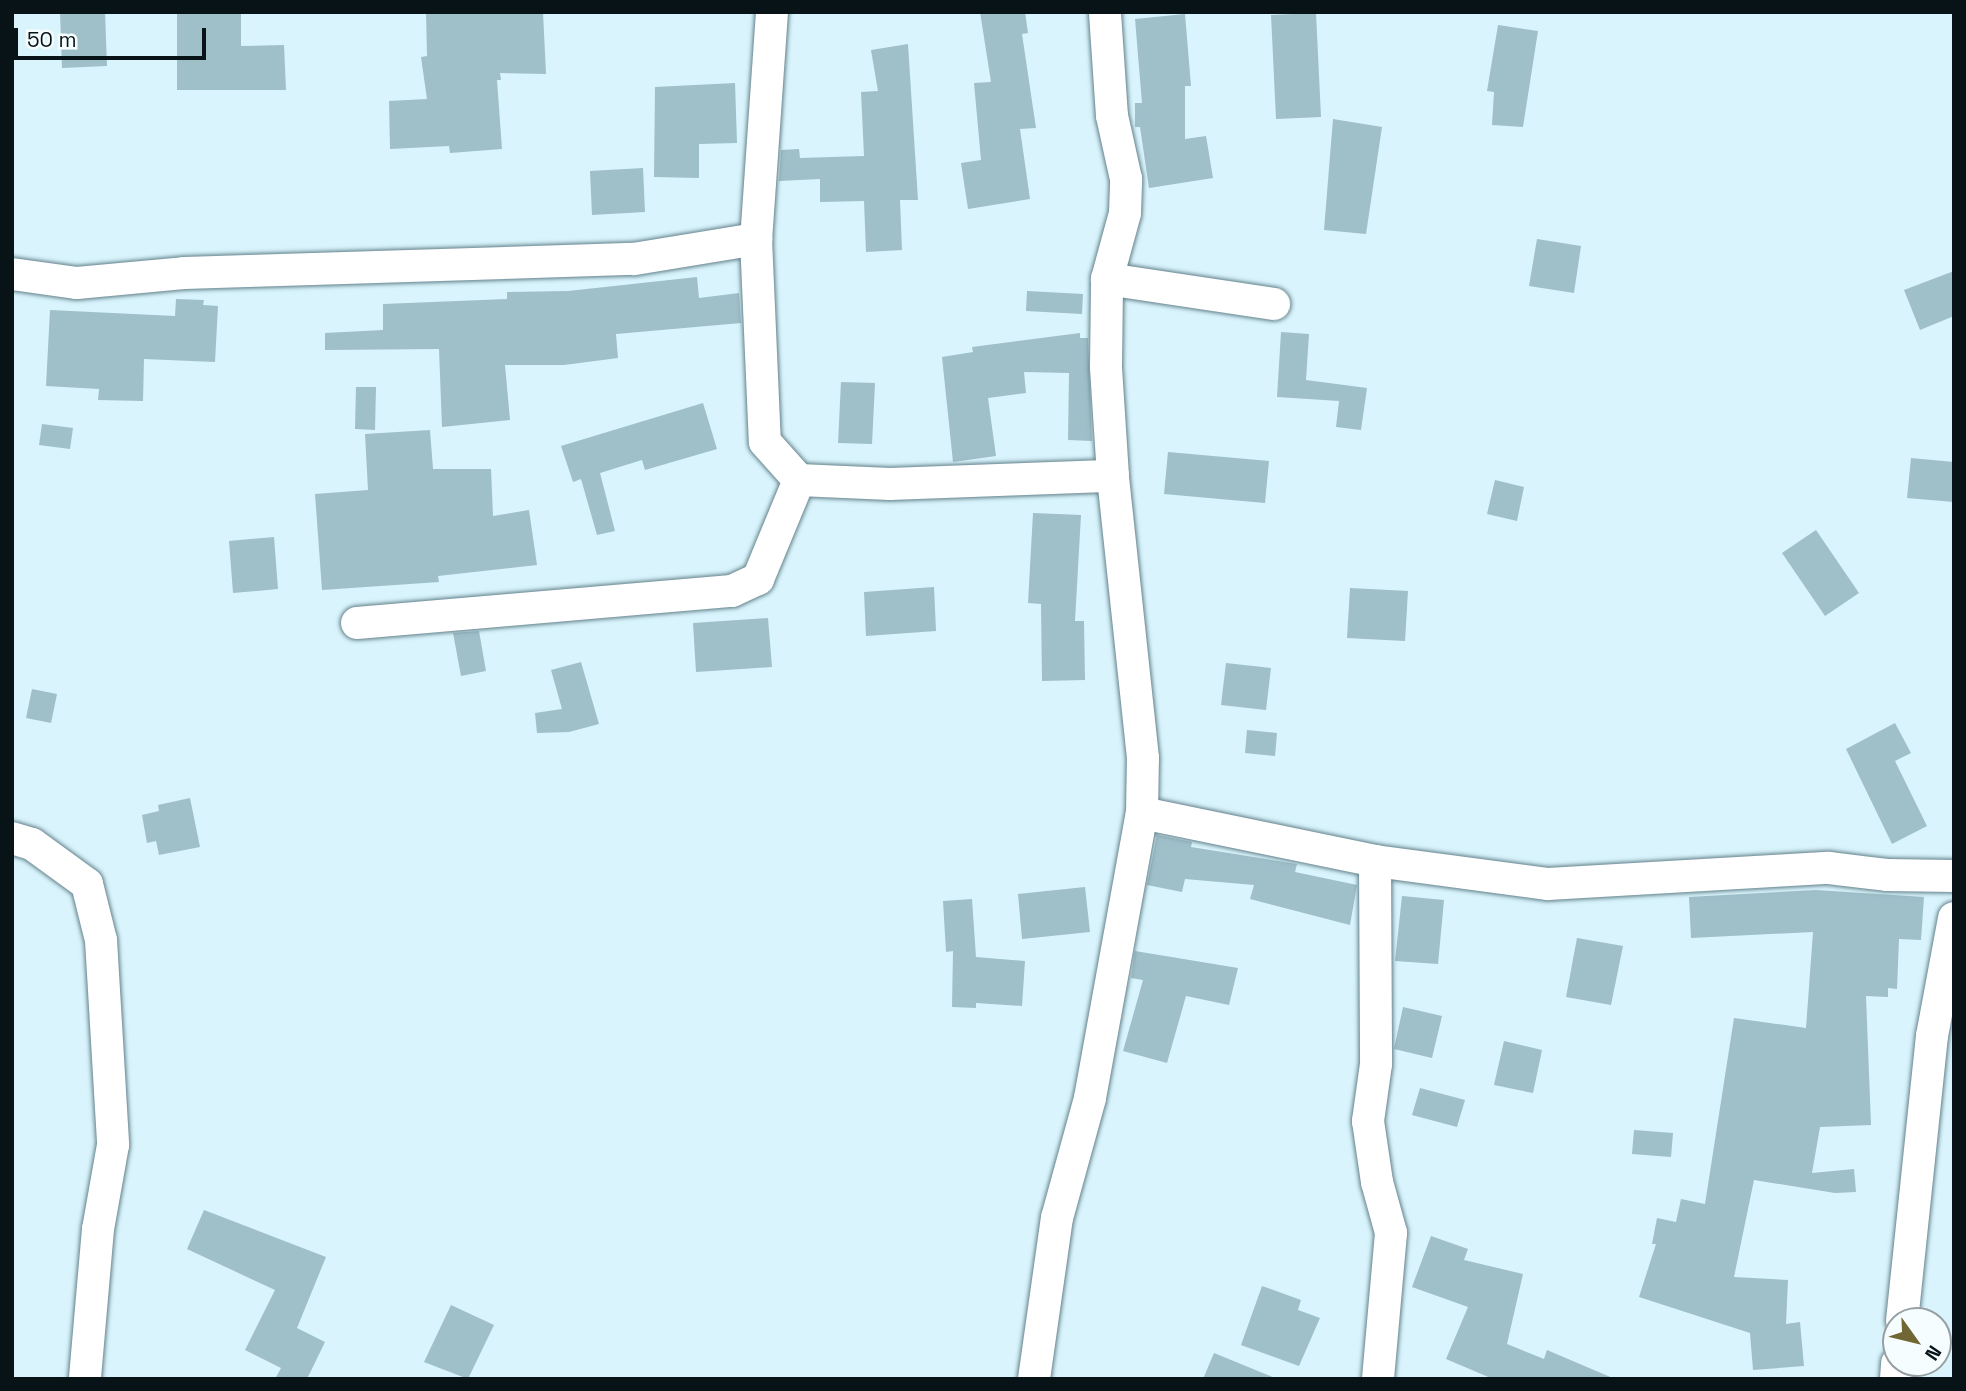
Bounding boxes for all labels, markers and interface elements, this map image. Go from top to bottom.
scale bar [18,14,210,58]
text: 50 m [27,26,77,53]
north arrow [1882,1307,1952,1377]
text: N [1919,1341,1947,1365]

